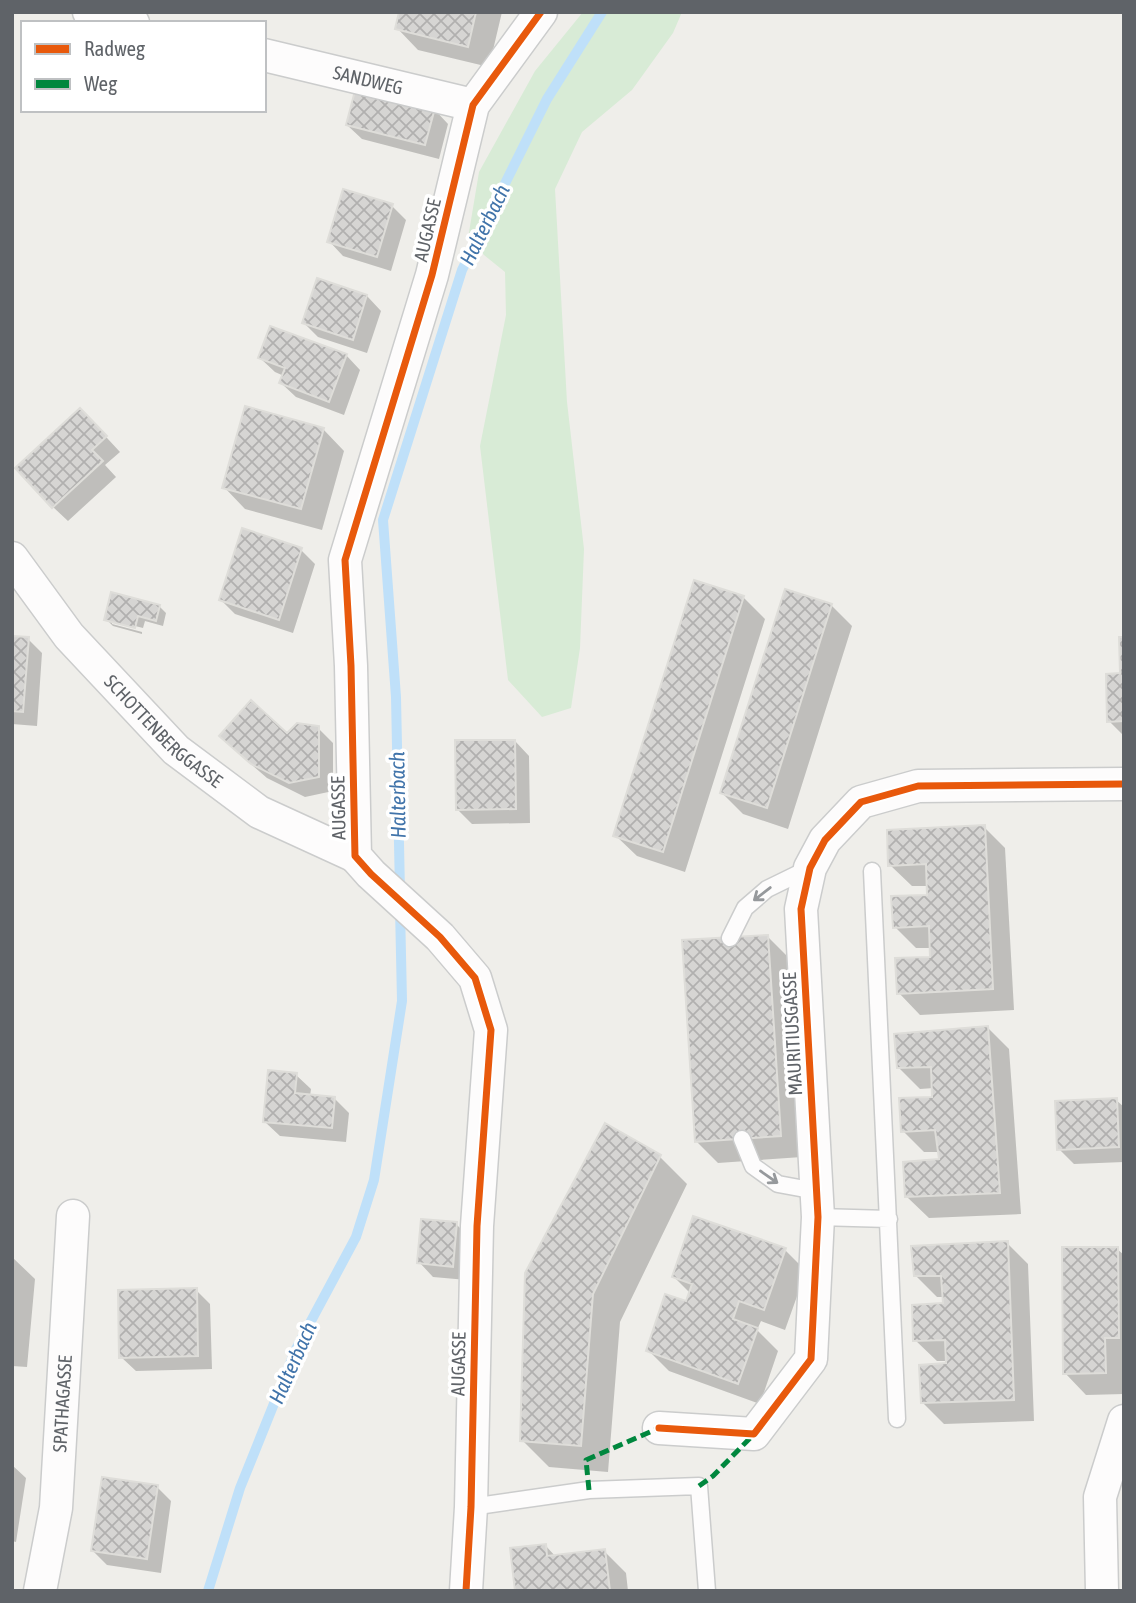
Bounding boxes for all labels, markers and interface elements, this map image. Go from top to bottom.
legend [21,21,266,112]
text: Radweg [84,36,145,60]
street label: SANDWEG [331,61,405,99]
text: Weg [84,71,117,95]
water label: Halterbach [454,180,514,269]
street label: AUGASSE [409,196,445,264]
street label: SCHOTTENBERGGASSE [100,670,227,792]
water label: Halterbach [384,751,410,839]
street label: AUGASSE [326,776,350,840]
one-way arrow [753,887,771,902]
street label: MAURITIUSGASSE [778,972,806,1096]
one-way arrow [759,1170,778,1185]
water label: Halterbach [263,1318,321,1407]
street label: AUGASSE [446,1332,470,1396]
street label: SPATHAGASSE [48,1355,76,1453]

